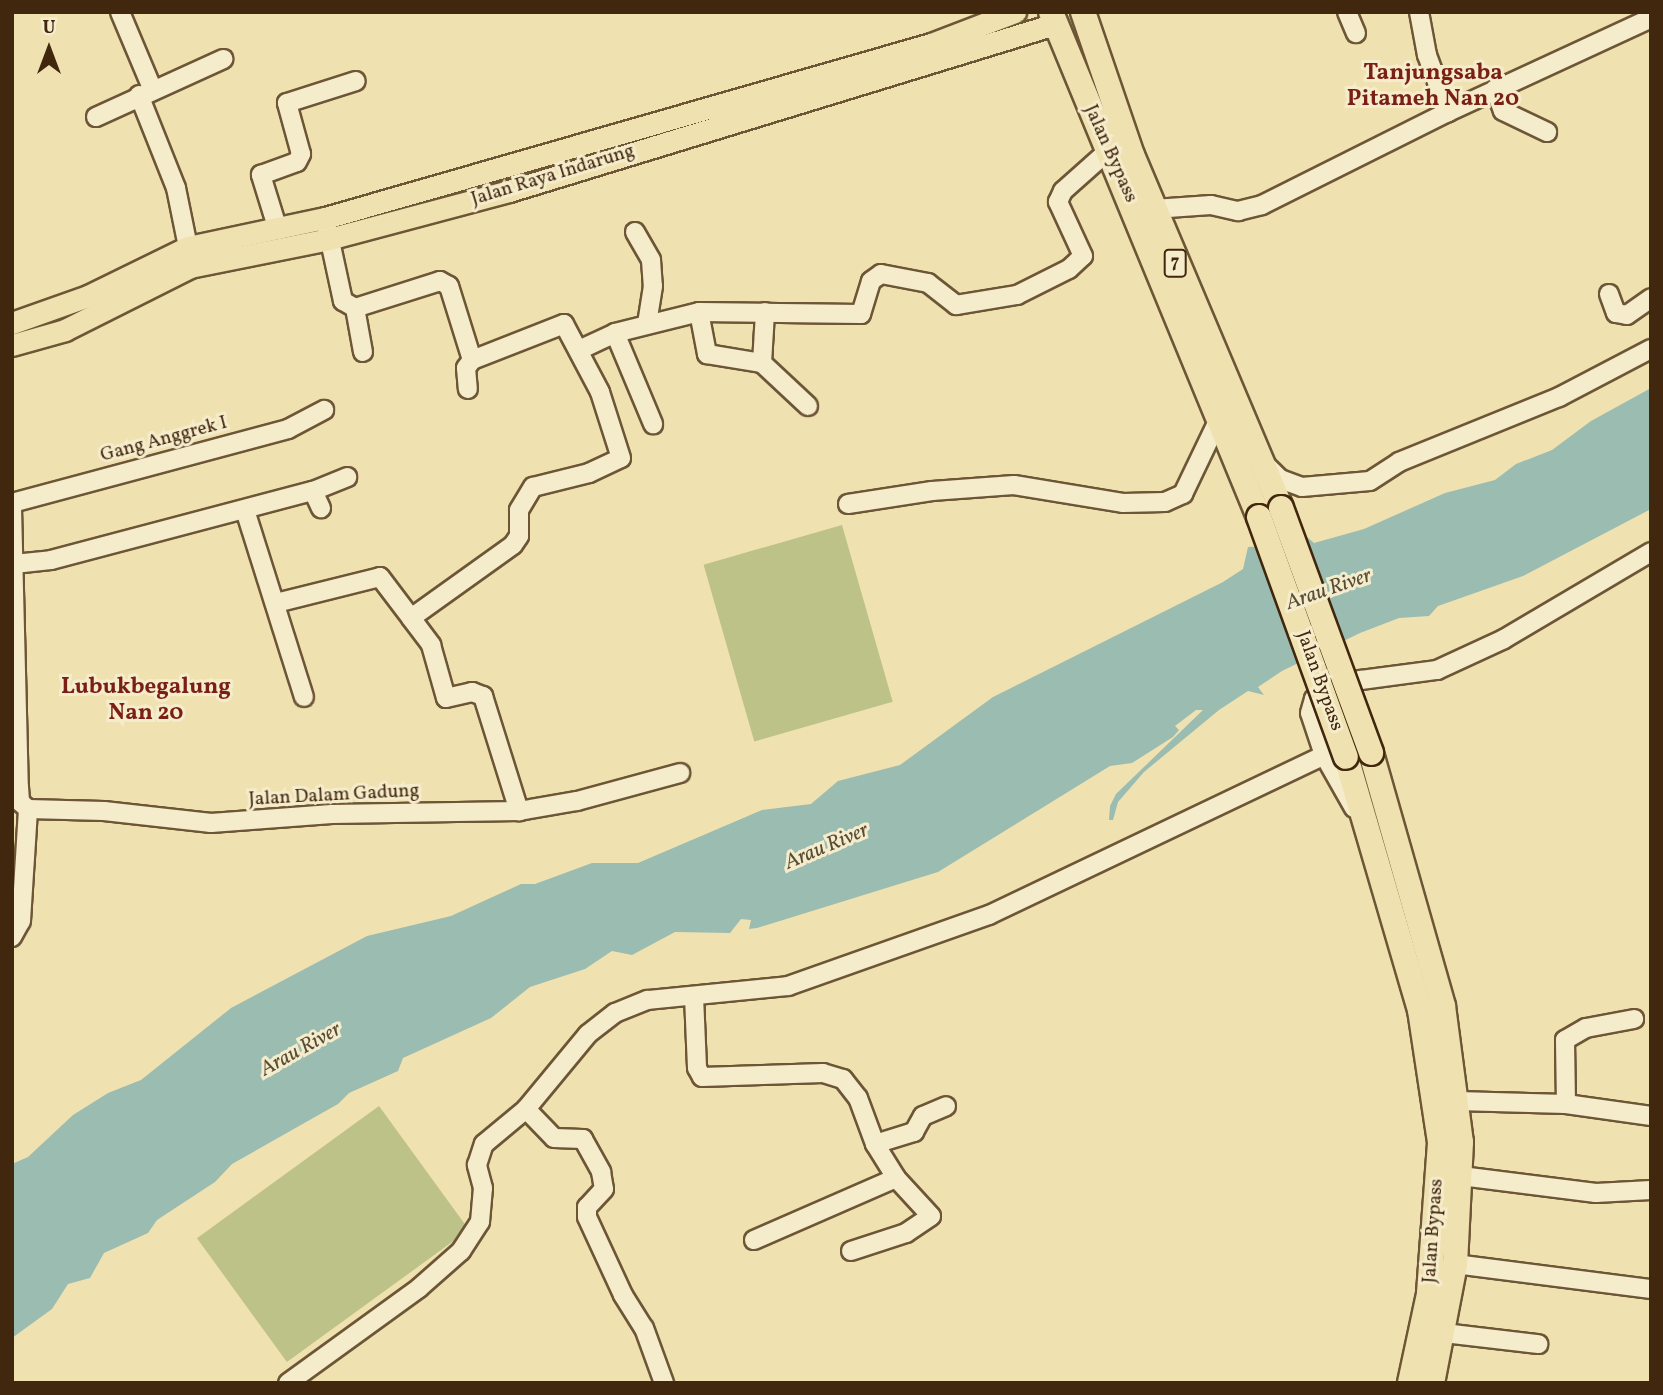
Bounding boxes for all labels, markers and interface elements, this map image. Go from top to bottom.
north arrow [14,14,84,84]
text: U [42,15,56,41]
district label: Tanjungsaba Pitameh Nan 20 [1347,59,1519,113]
street label: Jalan Bypass [1078,102,1142,206]
street label: Jalan Raya Indarung [469,140,637,212]
road number: 7 [1163,248,1187,278]
street label: Gang Anggrek I [98,412,230,468]
water label: Arau River [1283,564,1375,616]
street label: Jalan Bypass [1290,628,1348,734]
district label: Lubukbegalung Nan 20 [61,673,231,727]
street label: Jalan Dalam Gadung [248,780,420,812]
water label: Arau River [781,818,873,876]
water label: Arau River [256,1017,346,1083]
street label: Jalan Bypass [1419,1178,1449,1284]

